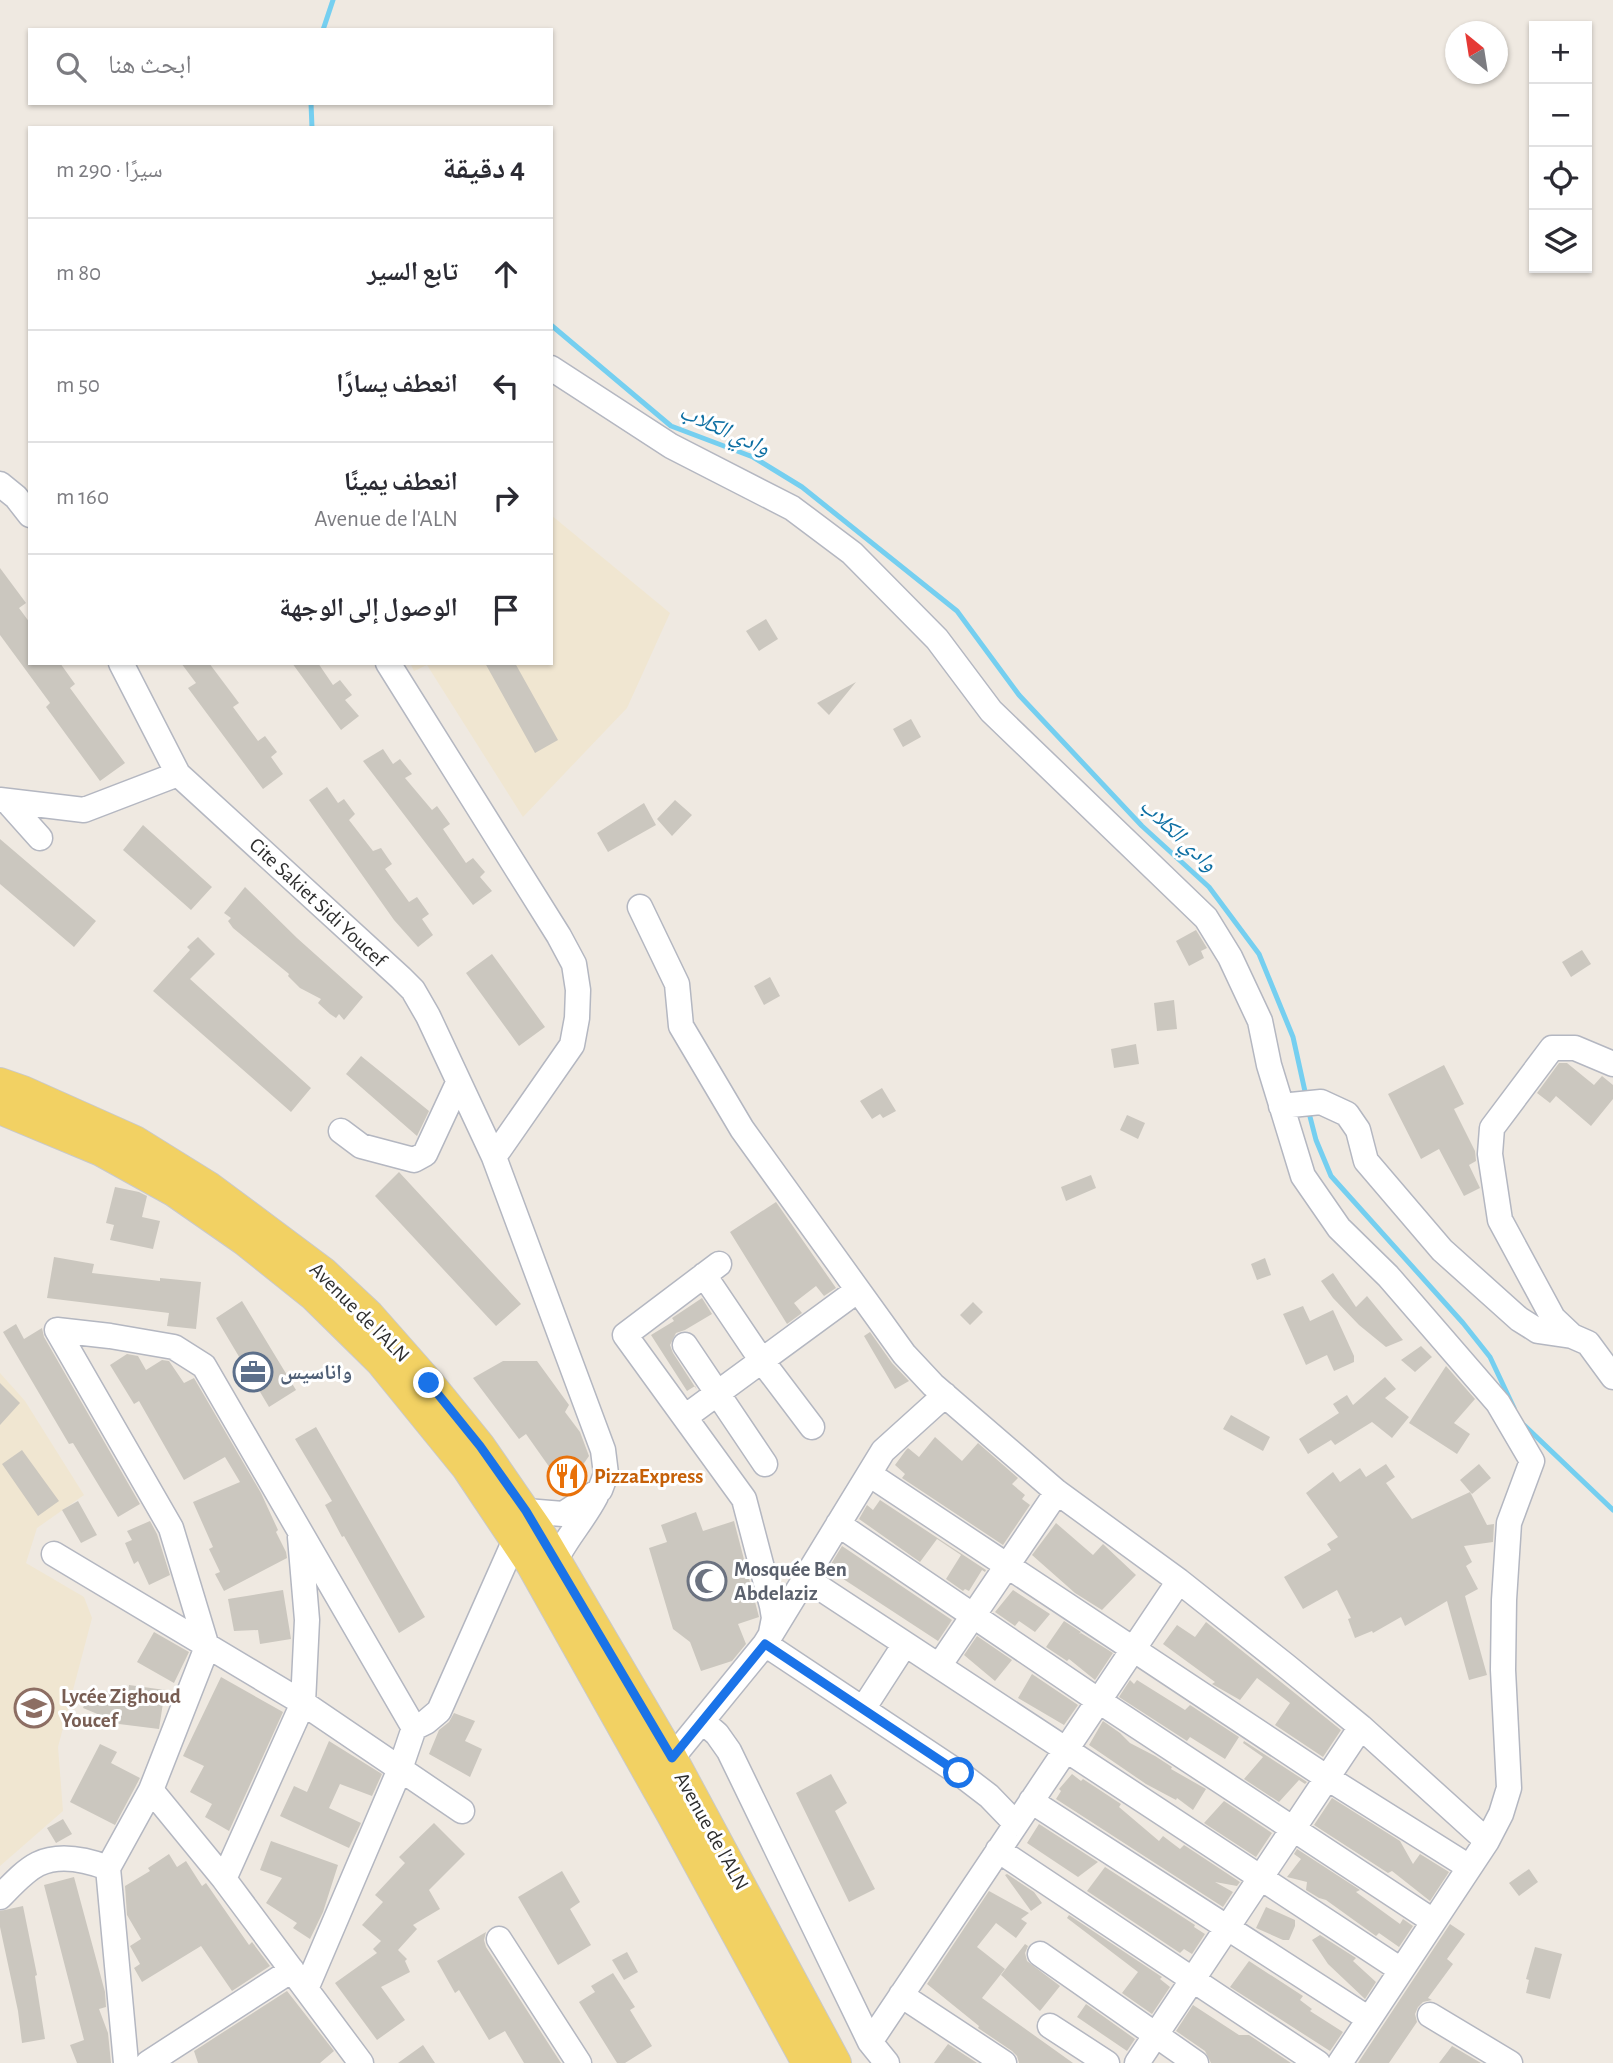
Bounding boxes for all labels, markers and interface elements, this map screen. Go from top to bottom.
north arrow [1445,21,1508,84]
map controls [1529,21,1592,273]
button: + [1529,21,1592,84]
search box [28,28,553,105]
icon: search [52,48,90,86]
text: ابحث هنا [108,52,192,78]
button: − [1529,84,1592,147]
button: locate [1529,147,1592,210]
text: 4 دقيقة [442,154,525,184]
text: سيرًا · 290 m [56,159,163,182]
button: layers [1529,210,1592,273]
icon: ahead [487,255,525,293]
text: تابع السير [367,259,458,285]
text: 80 m [56,262,101,285]
icon: left [487,367,525,405]
text: انعطف يسارًا [336,371,458,397]
text: 50 m [56,374,100,397]
water label: وادي الكلاب [673,400,773,466]
text: انعطف يمينًا [344,469,458,495]
icon: right [487,479,525,517]
text: 160 m [56,486,109,509]
text: Avenue de l'ALN [314,508,458,531]
icon: arrive [487,591,525,629]
text: الوصول إلى الوجهة [279,595,458,621]
water label: وادي الكلاب [1131,794,1221,881]
street label: Cite Sakiet Sidi Youcef [245,834,391,972]
street label: Avenue de l'ALN [306,1258,414,1366]
office icon: واناسيس [232,1351,274,1393]
place label: واناسيس [280,1362,352,1385]
route end [413,1367,444,1398]
restaurant icon: PizzaExpress [546,1455,588,1497]
place label: PizzaExpress [594,1466,703,1487]
place label: Mosquée Ben Abdelaziz [734,1559,847,1604]
mosque icon: Mosquée Ben Abdelaziz [686,1560,728,1602]
place label: Lycée Zighoud Youcef [61,1686,181,1731]
school or university icon: Lycée Zighoud Youcef [13,1687,55,1729]
route start [943,1757,974,1788]
street label: Avenue de l'ALN [671,1769,753,1894]

